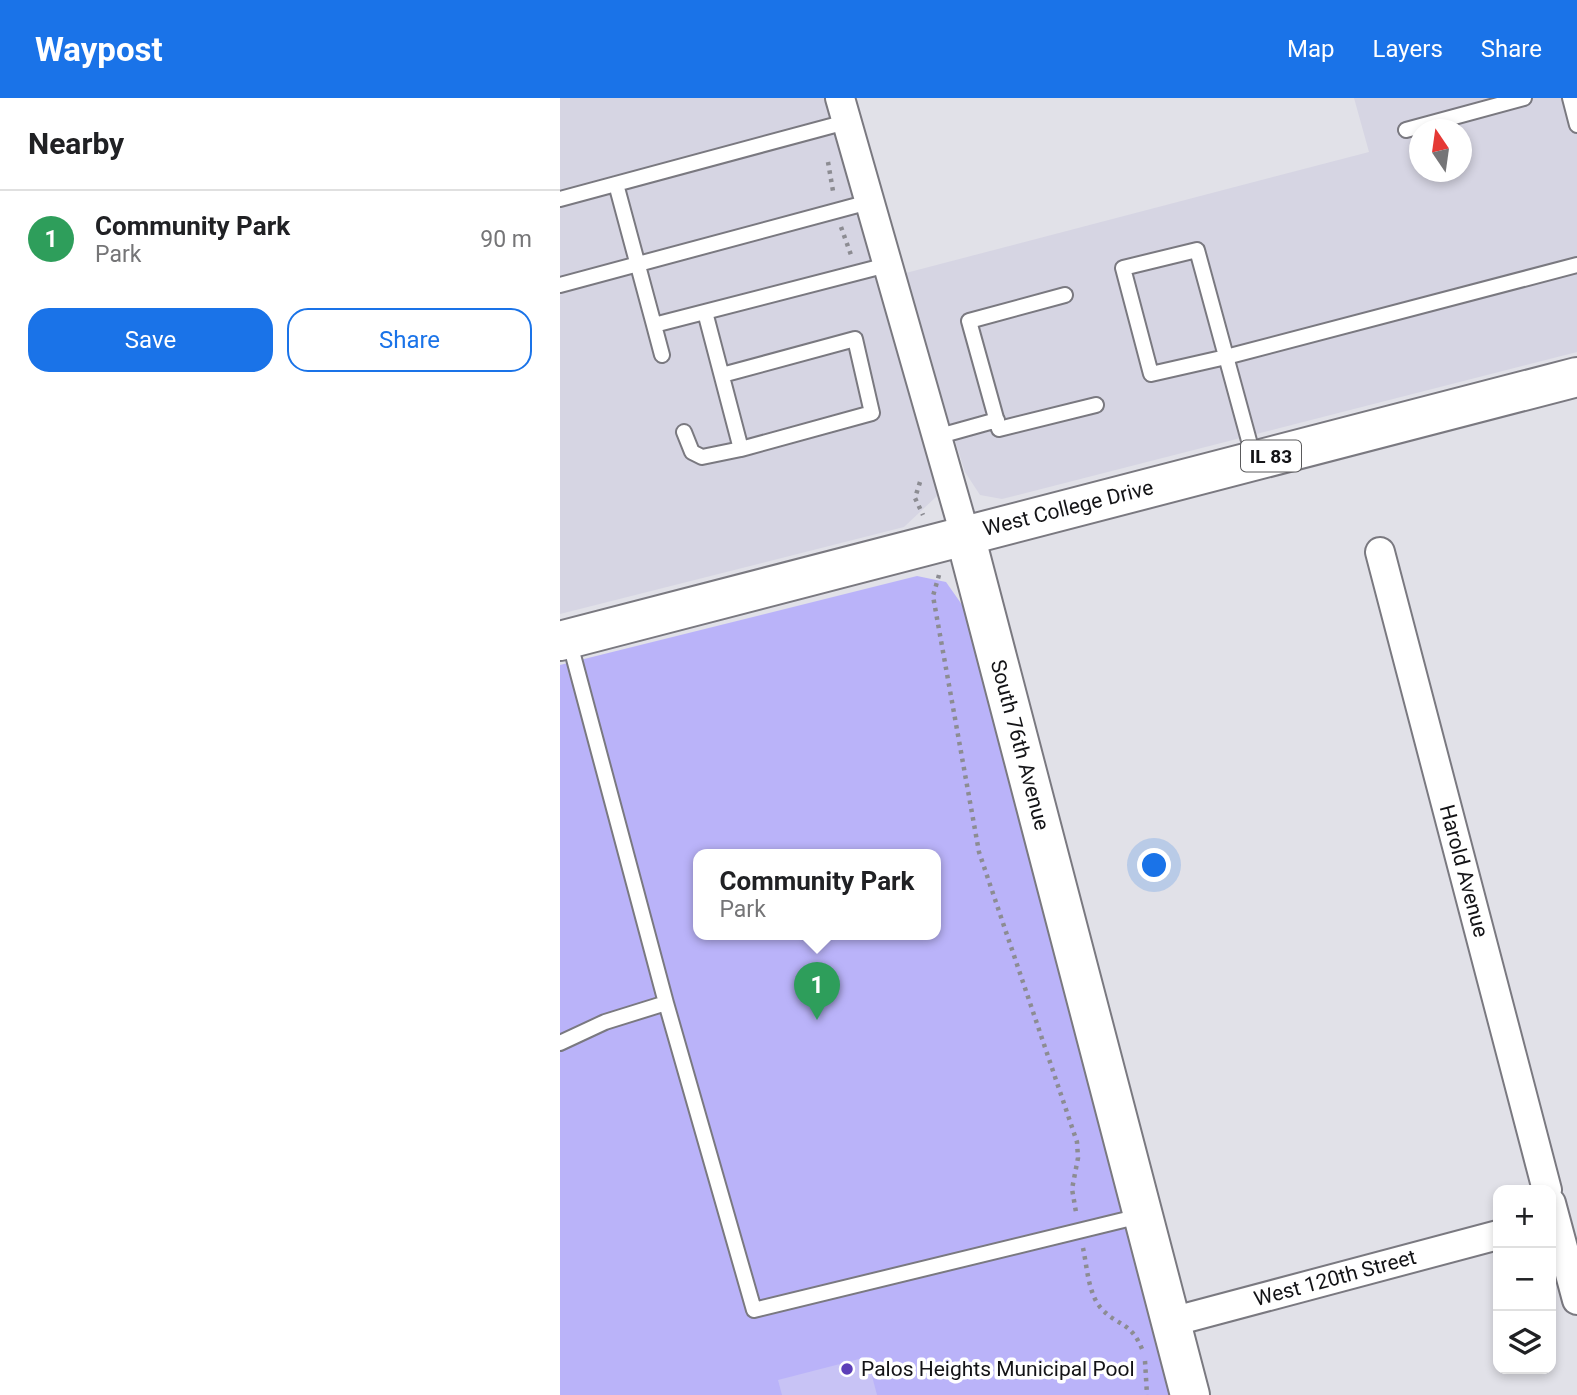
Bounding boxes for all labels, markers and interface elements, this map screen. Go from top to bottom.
text: Waypost [35,30,163,69]
text: Map [1287,35,1335,63]
text: Layers [1373,35,1443,63]
text: Share [1481,35,1542,63]
north arrow [1409,119,1472,182]
text: Nearby [28,126,124,161]
text: Community Park [95,211,290,241]
text: 1 [44,226,58,253]
text: 90 m [480,226,532,253]
text: Park [95,241,141,268]
button: Save [28,308,273,372]
button: Share [287,308,532,372]
road number: IL 83 [1241,440,1301,472]
street label: West College Drive [980,475,1156,541]
street label: South 76th Avenue [986,657,1054,833]
street label: Harold Avenue [1435,802,1493,940]
your location [1137,848,1171,882]
popup [693,849,941,940]
text: Community Park [719,866,915,896]
text: Park [719,896,766,923]
pin: 1 [794,962,840,1020]
map controls [1493,1185,1556,1374]
button: + [1493,1185,1556,1248]
street label: West 120th Street [1251,1245,1419,1311]
button: − [1493,1248,1556,1311]
button: layers [1493,1311,1556,1374]
place label: Palos Heights Municipal Pool [861,1357,1135,1381]
marker: Palos Heights Municipal Pool [839,1361,855,1377]

